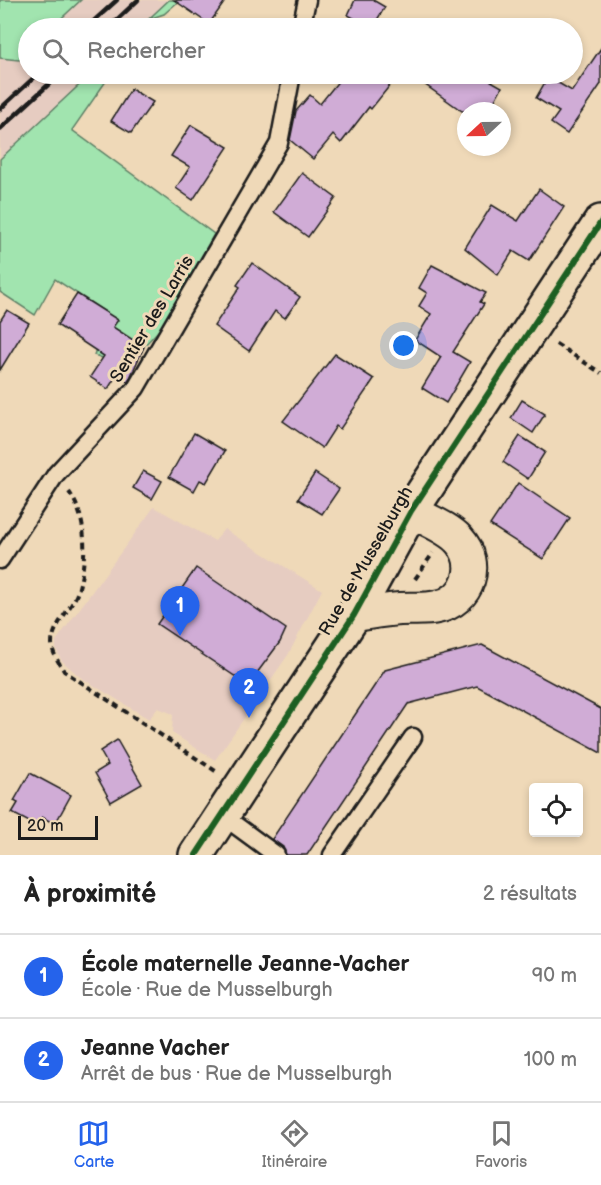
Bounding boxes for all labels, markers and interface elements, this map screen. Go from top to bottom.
search box [18,18,583,84]
icon: search [39,35,72,68]
text: Rechercher [87,38,205,65]
north arrow [457,102,511,156]
street label: Sentier des Larris [106,252,198,386]
your location [389,331,418,360]
street label: Rue de Musselburgh [315,483,417,639]
pin: 1 [160,586,200,636]
pin: 2 [230,668,268,718]
map controls [529,783,583,837]
button: locate [529,783,583,837]
scale bar [18,813,98,840]
text: 20 m [27,817,63,836]
text: À proximité [24,879,156,910]
text: 2 résultats [483,882,577,906]
text: École maternelle Jeanne-Vacher [81,951,409,978]
text: 1 [39,964,48,988]
text: 90 m [532,964,577,988]
text: École · Rue de Musselburgh [81,978,332,1002]
text: Jeanne Vacher [81,1035,229,1062]
text: 2 [38,1048,49,1072]
text: 100 m [524,1048,577,1072]
text: Arrêt de bus · Rue de Musselburgh [81,1062,392,1086]
tab: Carte [74,1117,114,1172]
tab: Itinéraire [262,1117,327,1172]
tab: Favoris [475,1117,527,1172]

